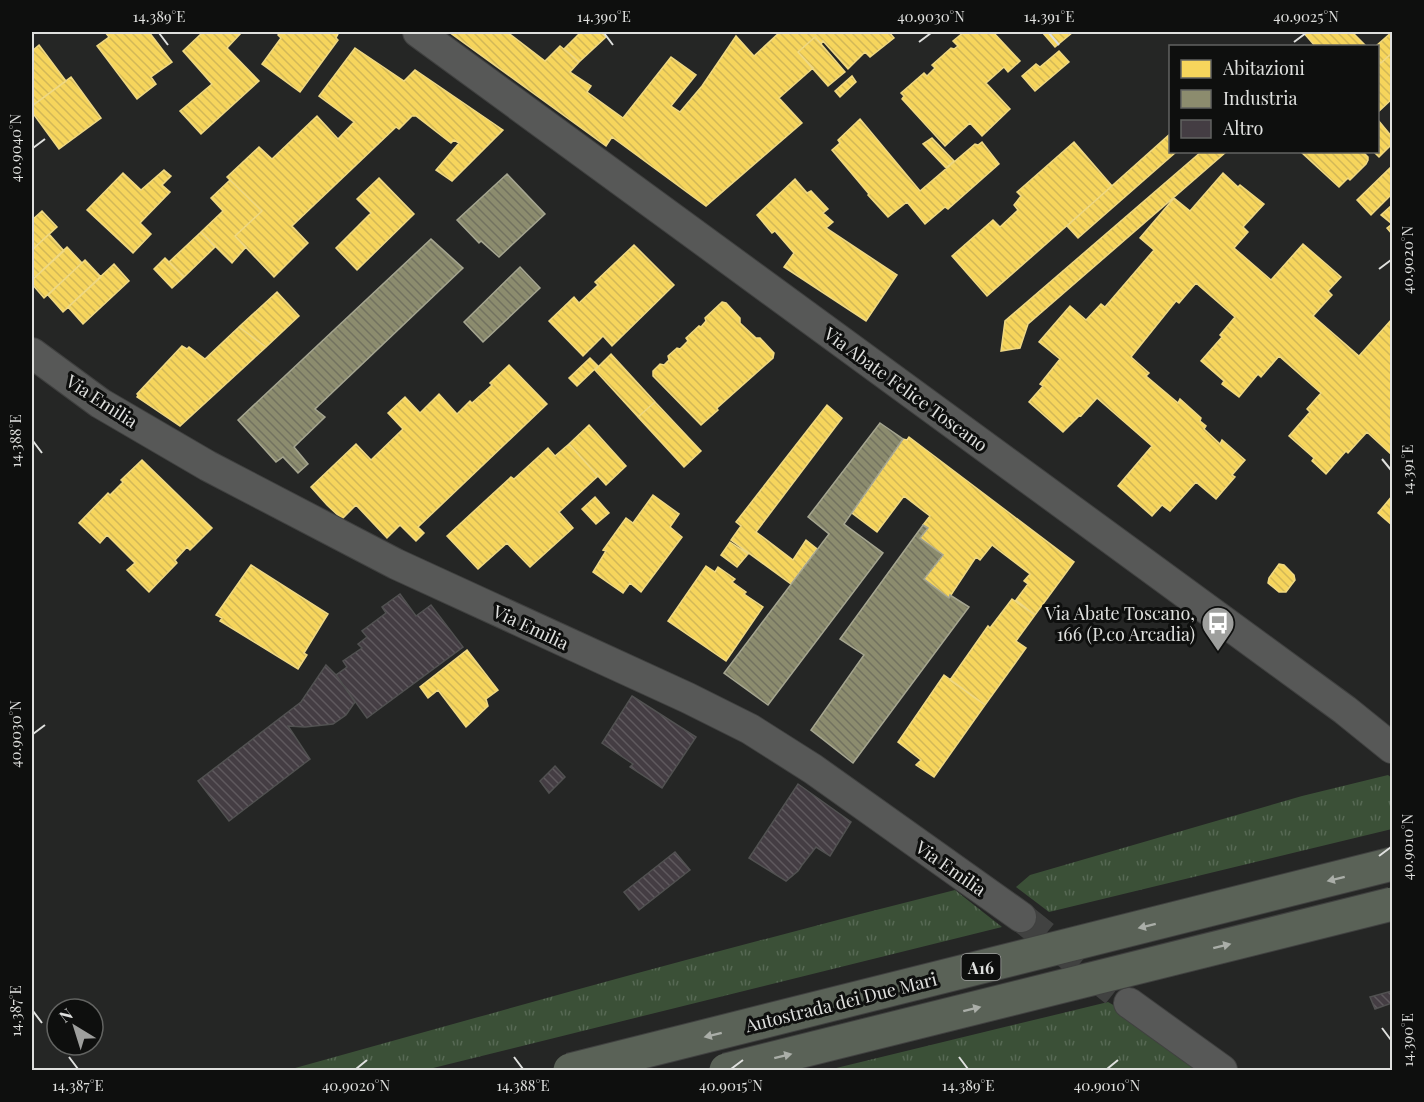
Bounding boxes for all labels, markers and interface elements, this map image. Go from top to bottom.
text: 14.389°E [133,6,185,26]
text: 14.390°E [577,6,631,26]
text: 40.9030°N [897,6,965,26]
text: 14.391°E [1024,6,1074,26]
text: 40.9025°N [1273,6,1339,26]
legend [1169,45,1379,153]
text: Abitazioni [1222,56,1305,80]
text: Industria [1223,86,1297,110]
text: 40.9040°N [5,113,25,182]
text: Altro [1222,116,1264,140]
text: 40.9020°N [1397,226,1417,294]
street label: Via Abate Felice Toscano [818,321,993,457]
street label: Via Emilia [61,368,143,433]
text: 14.388°E [5,414,25,468]
text: 14.391°E [1397,445,1417,495]
street label: Via Emilia [488,599,573,655]
place label: Via Abate Toscano, 166 (P.co Arcadia) [1044,601,1195,646]
bus stop icon: Via Abate Toscano, 166 (P.co Arcadia) [1200,605,1236,652]
text: 40.9030°N [5,700,25,768]
text: 40.9010°N [1397,813,1417,880]
street label: Via Emilia [910,834,991,901]
one-way arrow [1327,874,1345,884]
one-way arrow [1137,922,1155,931]
one-way arrow [1213,941,1231,951]
road number: A16 [962,954,1000,980]
street label: Autostrada dei Due Mari [742,967,939,1038]
text: 14.387°E [5,985,25,1037]
north arrow [45,997,105,1057]
text: N [54,1003,77,1027]
one-way arrow [963,1004,981,1013]
text: 14.390°E [1397,1013,1417,1067]
one-way arrow [704,1030,722,1040]
one-way arrow [774,1051,792,1061]
text: 14.387°E [52,1075,104,1095]
text: 40.9020°N [322,1075,390,1095]
text: 14.388°E [496,1075,550,1095]
text: 40.9015°N [699,1075,763,1095]
text: 14.389°E [942,1075,994,1095]
text: 40.9010°N [1074,1075,1141,1095]

